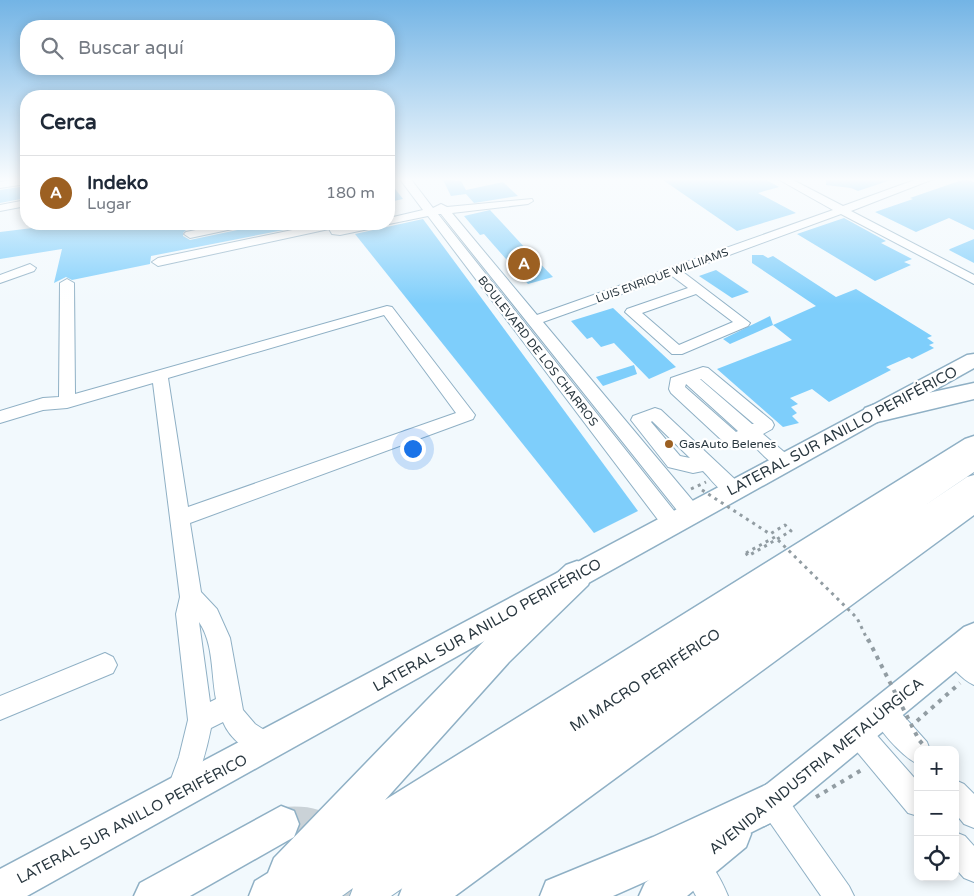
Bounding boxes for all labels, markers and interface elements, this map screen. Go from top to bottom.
search box [20,20,395,75]
icon: search [38,34,66,62]
text: Buscar aquí [78,37,184,59]
text: Cerca [40,110,97,135]
text: Indeko [87,172,148,194]
text: A [50,183,62,203]
text: 180 m [326,183,375,203]
text: Lugar [87,194,131,214]
pin: A [508,245,540,283]
street label: LUIS ENRIQUE WILLIIAMS [594,245,730,306]
street label: BOULEVARD DE LOS CHARROS [475,273,601,429]
street label: LATERAL SUR ANILLO PERIFÉRICO [724,362,960,500]
your location [400,436,426,462]
place label: GasAuto Belenes [679,437,777,451]
marker: GasAuto Belenes [663,438,675,450]
street label: LATERAL SUR ANILLO PERIFÉRICO [370,555,604,695]
street label: MI MACRO PERIFÉRICO [566,625,724,735]
street label: AVENIDA INDUSTRIA METALÚRGICA [705,674,927,858]
map controls [914,746,959,881]
button: + [914,746,959,791]
street label: LATERAL SUR ANILLO PERIFÉRICO [14,750,250,888]
button: − [914,791,959,836]
button: locate [914,836,959,881]

